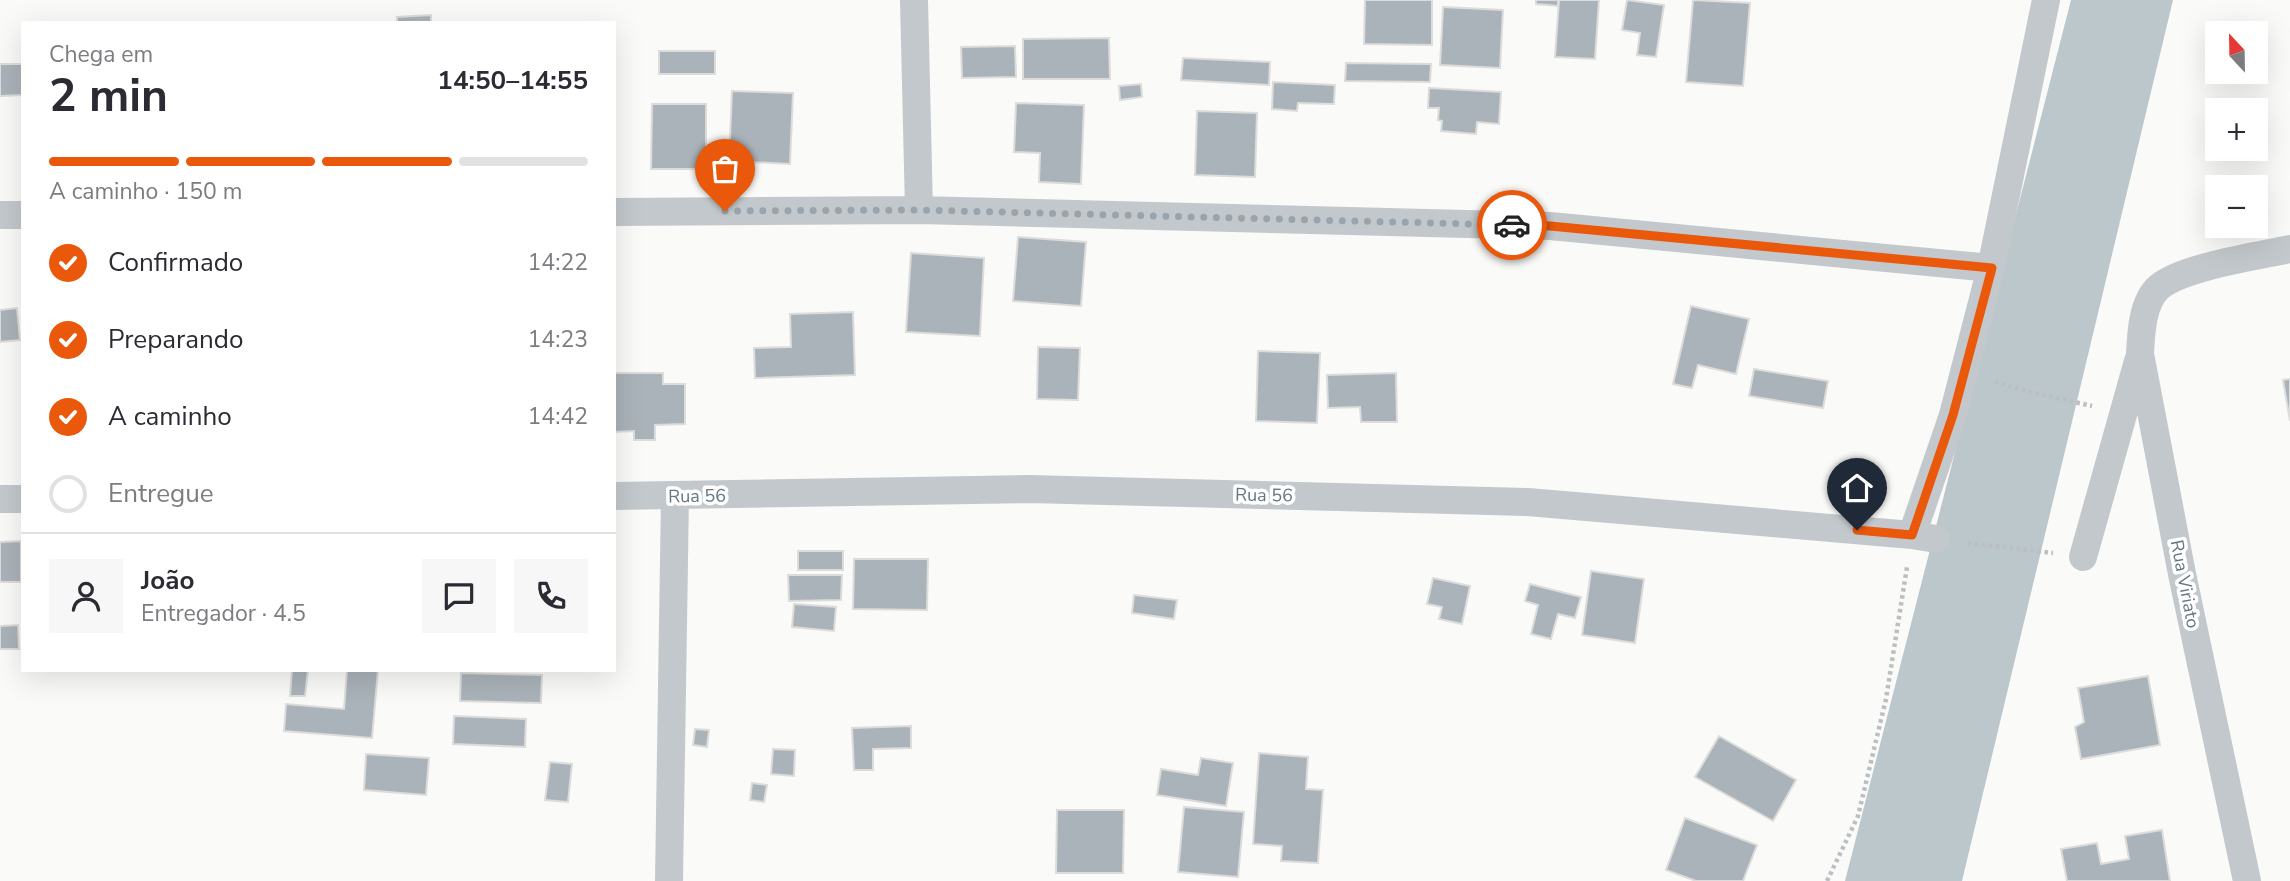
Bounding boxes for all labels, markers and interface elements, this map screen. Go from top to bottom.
north arrow [2205,21,2268,84]
map controls [2205,21,2268,238]
text: Chega em [49,39,153,70]
text: 14:50–14:55 [437,63,588,98]
text: 2 min [49,64,168,127]
button: + [2205,98,2268,161]
pin [695,139,755,211]
icon: bag [706,150,744,188]
button: − [2205,175,2268,238]
text: A caminho · 150 m [49,176,242,207]
courier [1477,190,1547,260]
icon: car [1493,206,1531,244]
icon: check [49,244,87,282]
text: Confirmado [108,245,243,280]
text: 14:22 [528,247,588,278]
icon: check [49,321,87,359]
text: Preparando [108,322,243,357]
text: 14:23 [528,324,588,355]
icon: check [49,398,87,436]
text: A caminho [108,399,232,434]
text: 14:42 [528,401,588,432]
pin [1827,458,1887,530]
icon: home [1838,469,1876,507]
text: Entregue [108,476,214,511]
street label: Rua 56 [1235,482,1293,508]
street label: Rua 56 [668,483,726,509]
street label: Rua Viriato [2165,538,2205,630]
button: person [49,559,123,633]
button: chat [422,559,496,633]
button: phone [514,559,588,633]
text: João [141,563,194,598]
text: Entregador · 4.5 [141,598,306,629]

